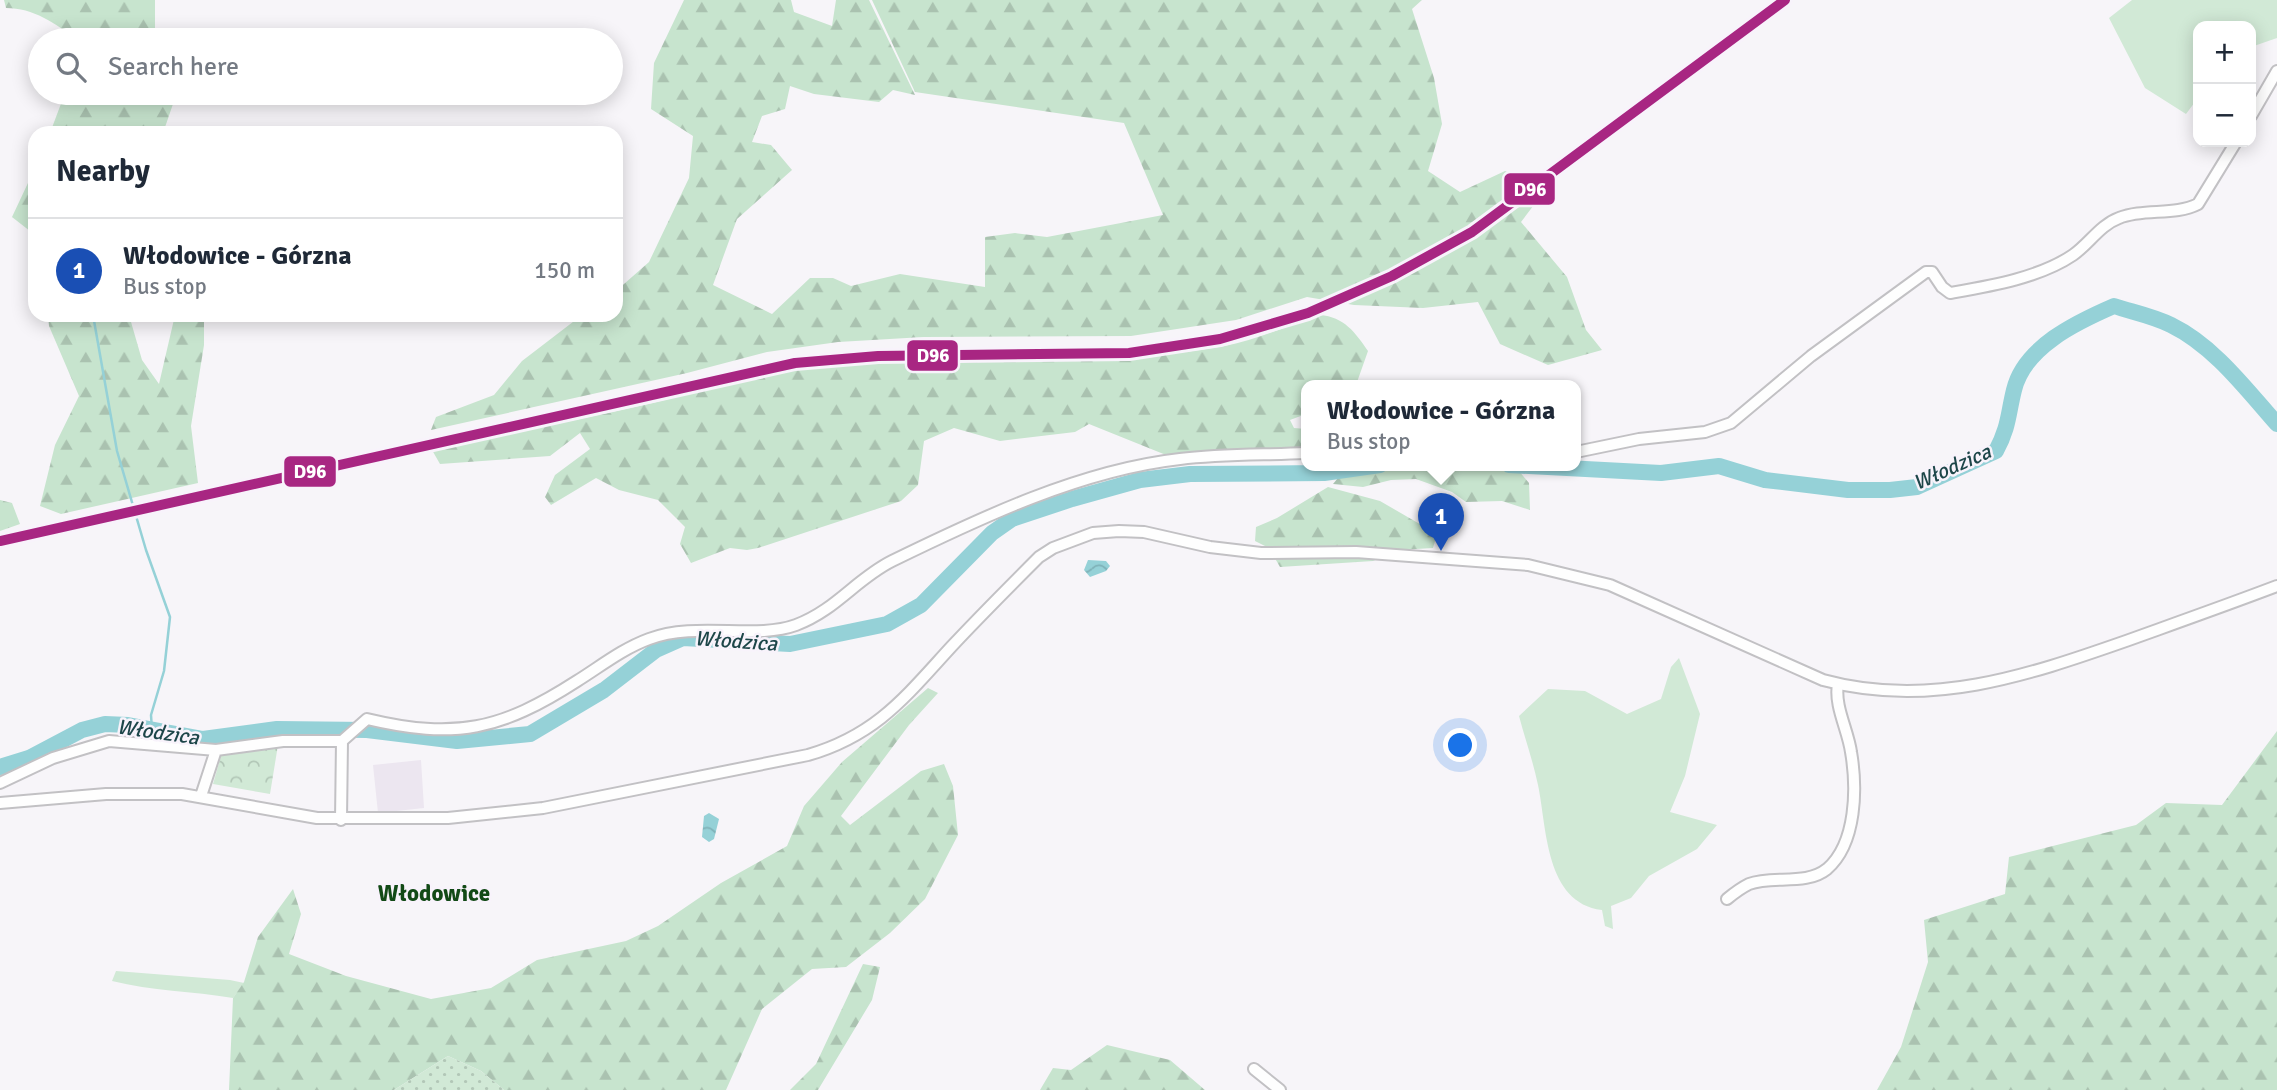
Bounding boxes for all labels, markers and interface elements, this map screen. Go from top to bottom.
map controls [2193,21,2256,147]
button: + [2193,21,2256,84]
search box [28,28,623,105]
icon: search [52,48,90,86]
text: Search here [108,51,239,83]
button: − [2193,84,2256,147]
text: Nearby [56,153,150,190]
line badge: D96 [1503,172,1556,206]
text: D96 [1513,178,1547,202]
text: Włodowice - Górzna [123,240,352,272]
text: 1 [73,256,85,285]
text: 150 m [534,256,595,285]
text: Bus stop [123,272,207,301]
line badge: D96 [906,339,959,372]
text: D96 [916,344,950,368]
popup [1301,380,1581,471]
text: Włodowice - Górzna [1327,395,1555,427]
text: Bus stop [1327,427,1410,456]
water label: Włodzica [1909,438,1996,496]
line badge: D96 [283,455,337,488]
text: D96 [293,460,327,484]
pin: 1 [1418,493,1464,551]
water label: Włodzica [694,625,779,657]
water label: Włodzica [115,713,202,751]
your location [1443,728,1477,762]
district label: Włodowice [378,879,490,908]

